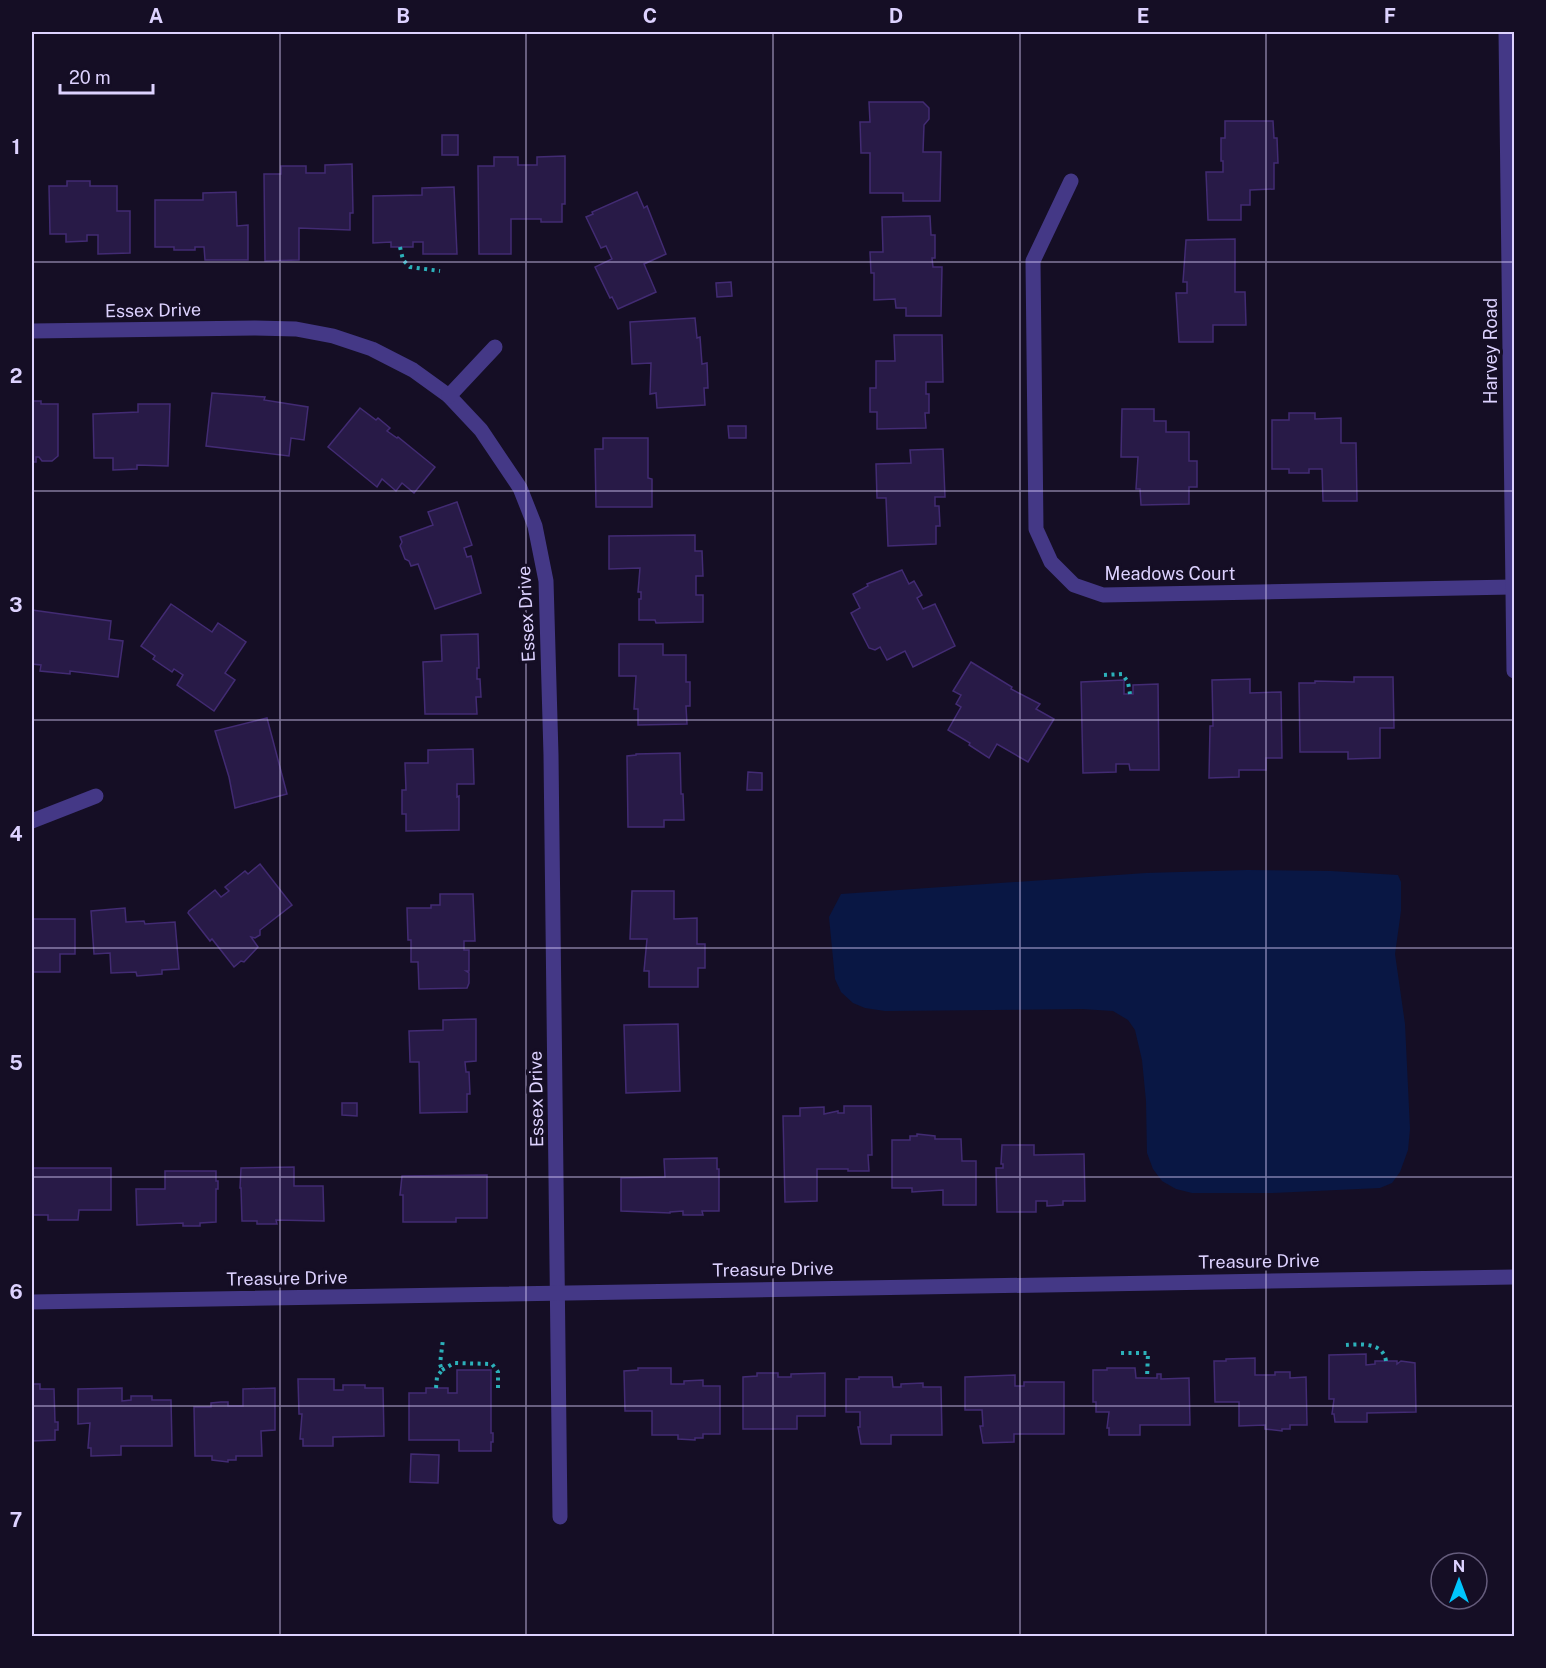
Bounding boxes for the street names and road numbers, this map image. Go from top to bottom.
street label: Harvey Road [1480,298,1501,404]
street label: Essex Drive [105,299,201,321]
street label: Meadows Court [1105,563,1235,584]
street label: Essex Drive [513,565,539,663]
street label: Essex Drive [525,1051,547,1147]
street label: Treasure Drive [1198,1249,1320,1273]
street label: Treasure Drive [712,1257,834,1281]
street label: Treasure Drive [226,1266,348,1290]

